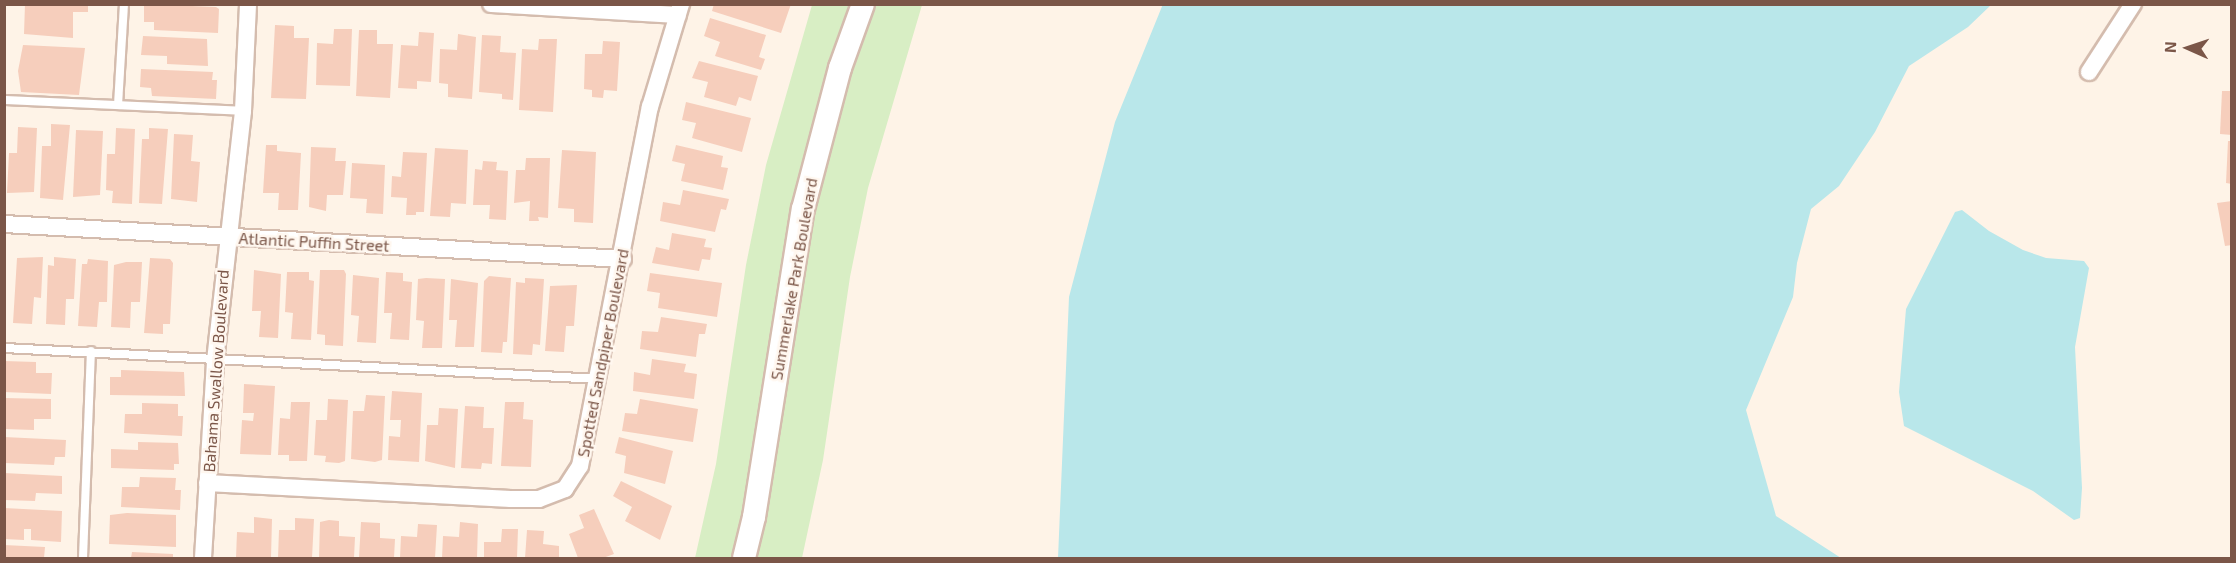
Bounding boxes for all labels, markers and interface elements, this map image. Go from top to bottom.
north arrow [2158,18,2218,78]
text: N [2160,41,2179,53]
street label: Summerlake Park Boulevard [767,176,821,382]
street label: Atlantic Puffin Street [238,228,390,256]
street label: Spotted Sandpiper Boulevard [573,247,633,459]
street label: Bahama Swallow Boulevard [199,269,233,473]

